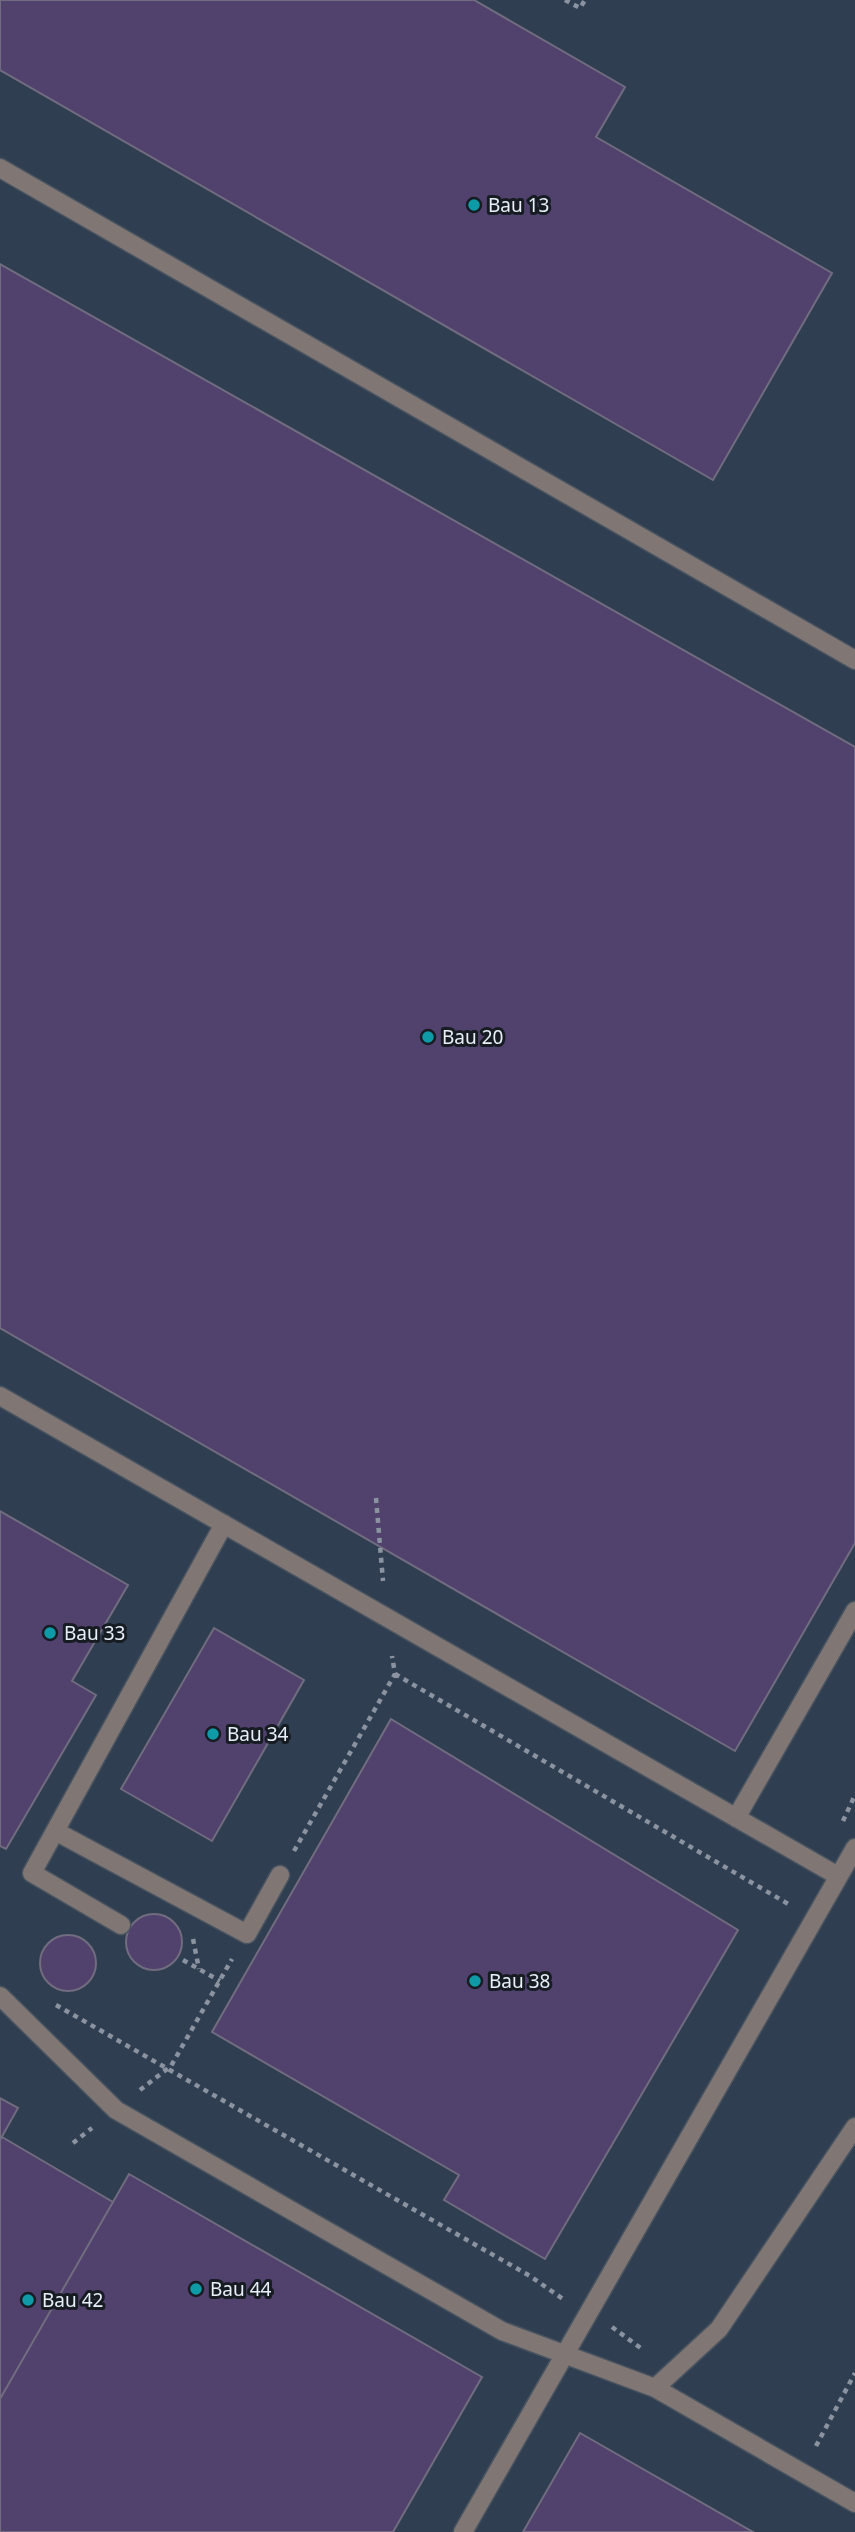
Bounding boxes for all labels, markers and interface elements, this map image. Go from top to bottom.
place label: Bau 13 [488,192,549,218]
marker: Bau 13 [466,197,482,213]
place label: Bau 20 [442,1024,503,1050]
marker: Bau 20 [420,1029,436,1045]
place label: Bau 33 [64,1620,125,1646]
marker: Bau 33 [42,1625,58,1641]
place label: Bau 34 [227,1721,289,1747]
marker: Bau 34 [205,1726,221,1742]
place label: Bau 38 [489,1968,550,1994]
marker: Bau 38 [467,1973,483,1989]
place label: Bau 44 [210,2276,272,2302]
marker: Bau 44 [188,2281,204,2297]
place label: Bau 42 [42,2287,103,2313]
marker: Bau 42 [20,2292,36,2308]

